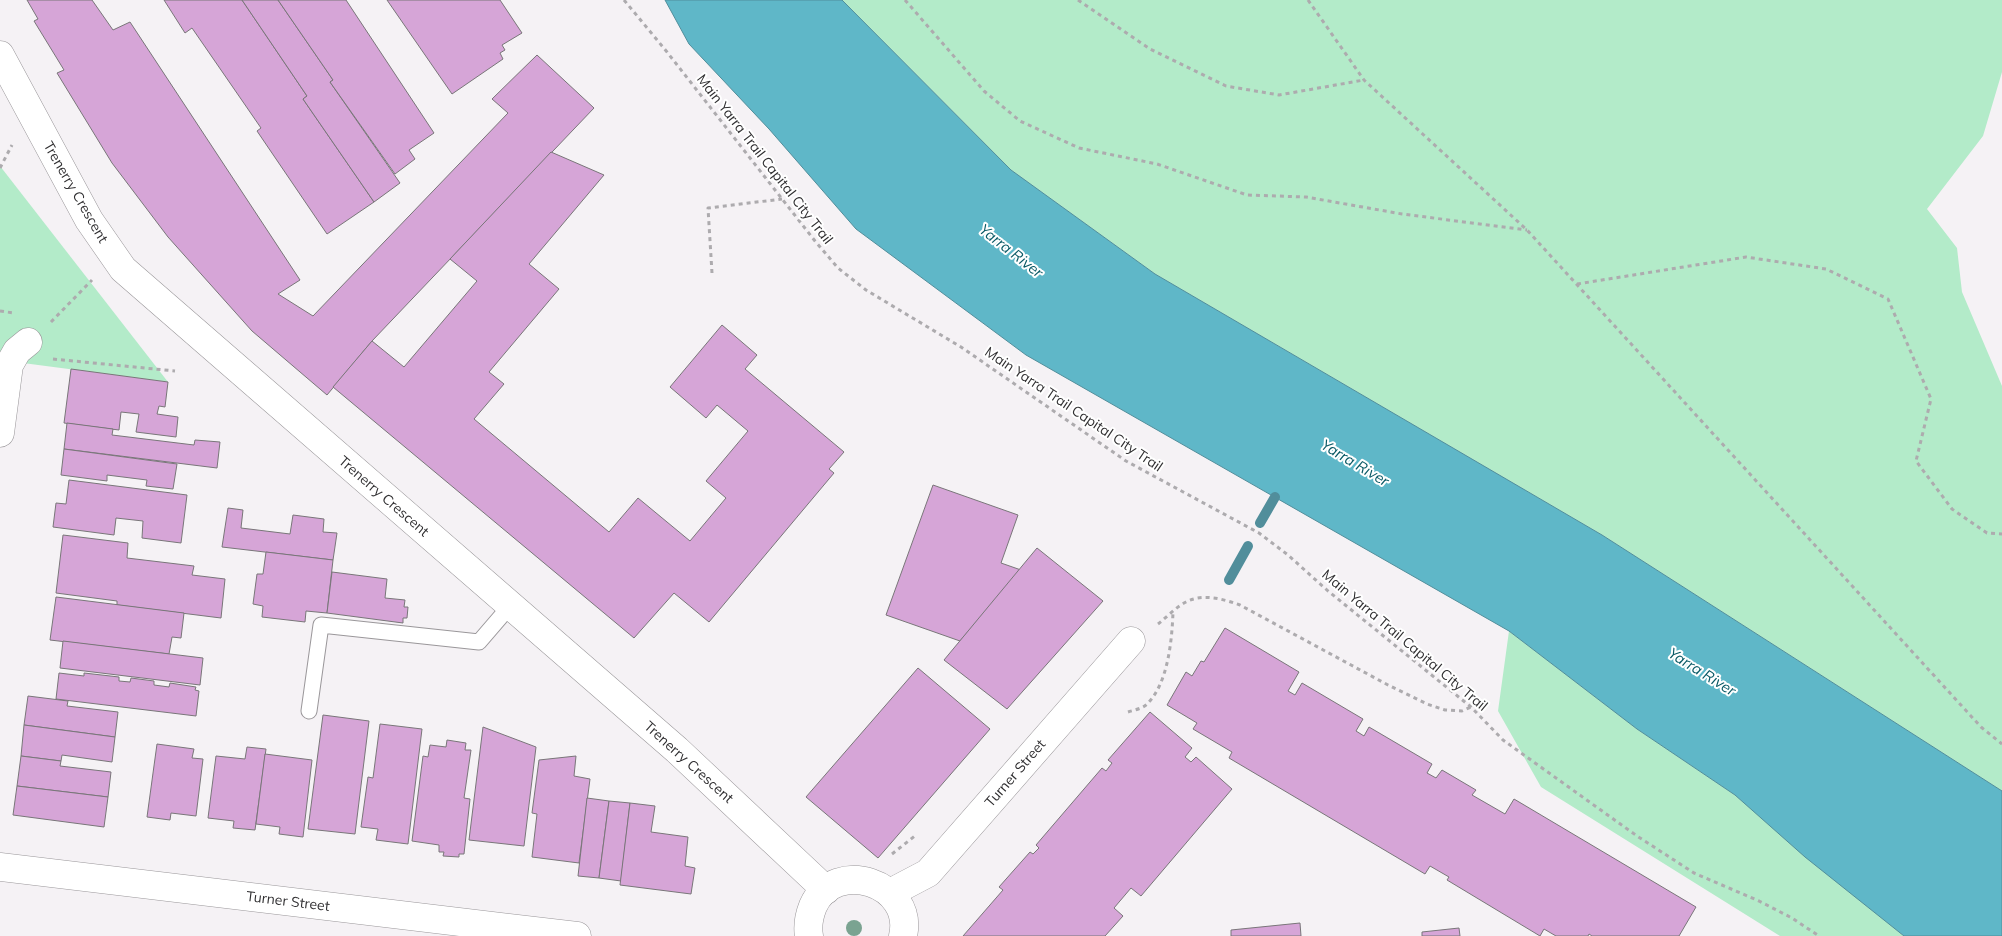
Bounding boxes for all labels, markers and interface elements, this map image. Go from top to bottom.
street label: Main Yarra Trail Capital City Trail [693,70,837,248]
street label: Trenerry Crescent [40,138,112,246]
water label: Yarra River [975,220,1048,282]
street label: Main Yarra Trail Capital City Trail [982,343,1166,475]
water label: Yarra River [1318,435,1393,491]
street label: Trenerry Crescent [335,452,433,540]
street label: Main Yarra Trail Capital City Trail [1318,565,1492,715]
water label: Yarra River [1665,643,1740,700]
street label: Trenerry Crescent [641,717,738,807]
street label: Turner Street [981,735,1049,811]
street label: Turner Street [245,887,331,915]

